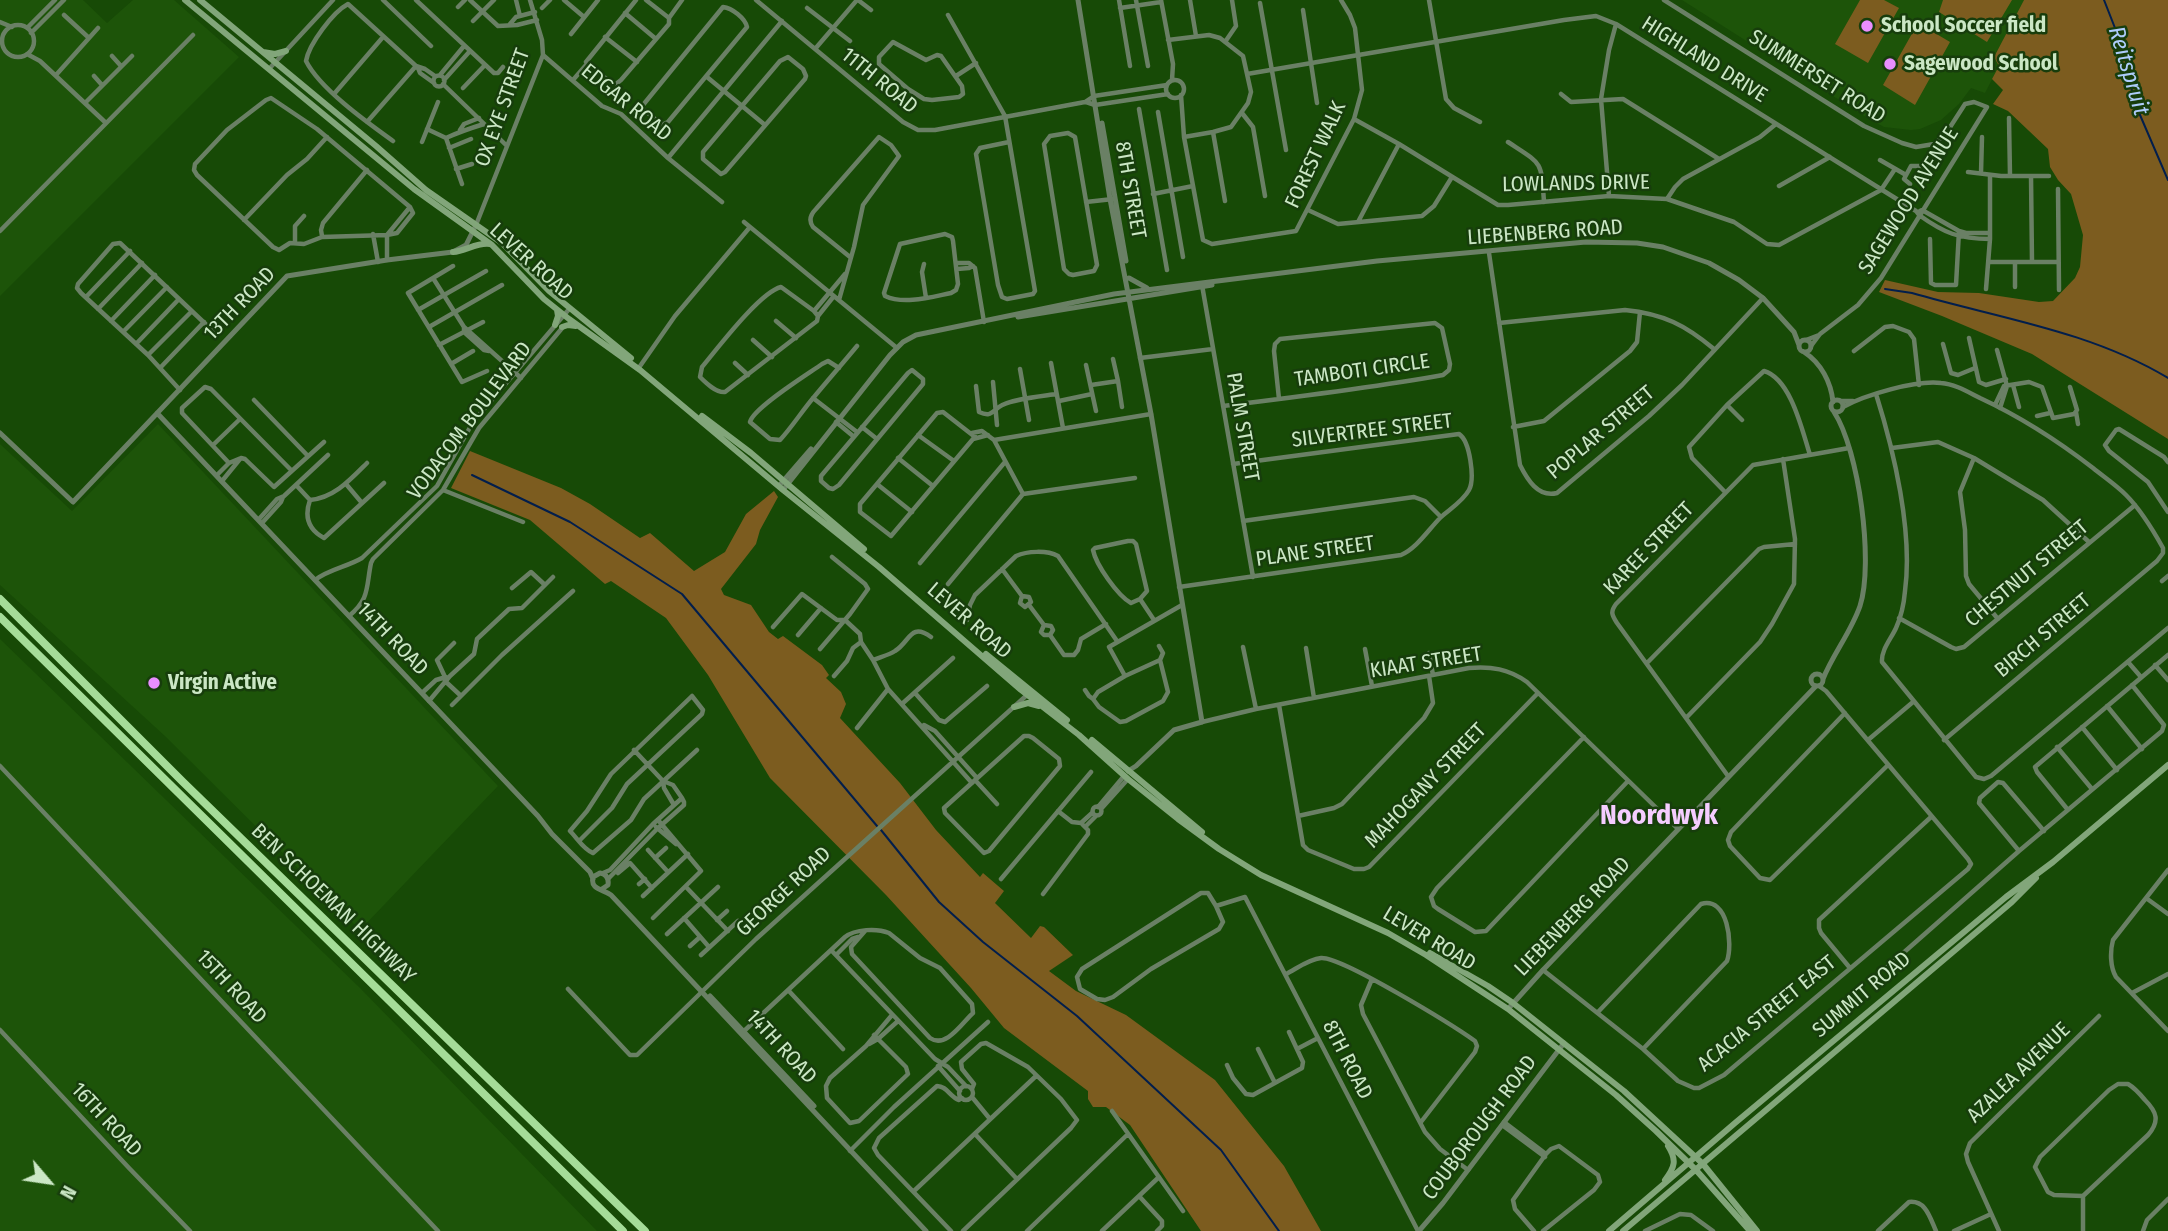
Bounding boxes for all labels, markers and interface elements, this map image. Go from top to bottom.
street label: HIGHLAND DRIVE [1637,11,1771,109]
place label: School Soccer field [1881,13,2046,39]
marker: School Soccer field [1859,18,1875,34]
water label: Reitspruit [2101,23,2155,119]
street label: SUMMERSET ROAD [1744,25,1890,129]
street label: 11TH ROAD [836,43,922,119]
street label: OX EYE STREET [470,46,536,170]
place label: Sagewood School [1904,51,2058,77]
marker: Sagewood School [1882,56,1898,72]
street label: EDGAR ROAD [576,59,676,147]
street label: FOREST WALK [1280,98,1352,212]
street label: SAGEWOOD AVENUE [1854,123,1964,279]
street label: 8TH STREET [1109,140,1151,240]
street label: LOWLANDS DRIVE [1502,170,1650,198]
street label: LIEBENBERG ROAD [1466,215,1624,251]
street label: LEVER ROAD [484,218,578,306]
street label: 13TH ROAD [199,262,281,346]
street label: VODACOM BOULEVARD [402,337,538,505]
street label: TAMBOTI CIRCLE [1293,349,1431,393]
street label: PALM STREET [1220,371,1264,483]
street label: POPLAR STREET [1542,381,1660,485]
street label: SILVERTREE STREET [1290,409,1454,453]
street label: KAREE STREET [1599,498,1699,600]
street label: CHESTNUT STREET [1960,515,2094,633]
street label: PLANE STREET [1254,531,1376,573]
street label: LEVER ROAD [922,578,1016,664]
street label: BIRCH STREET [1990,589,2096,683]
street label: 14TH ROAD [351,597,433,681]
street label: KIAAT STREET [1368,642,1484,684]
place label: Virgin Active [168,670,277,696]
marker: Virgin Active [146,675,162,691]
street label: MAHOGANY STREET [1360,718,1492,854]
district label: Noordwyk [1600,799,1718,833]
street label: BEN SCHOEMAN HIGHWAY [246,819,420,989]
street label: GEORGE ROAD [731,842,837,942]
street label: LIEBENBERG ROAD [1510,852,1636,982]
street label: LEVER ROAD [1378,902,1480,976]
street label: 15TH ROAD [190,945,272,1029]
street label: SUMMIT ROAD [1808,947,1916,1043]
street label: ACACIA STREET EAST [1693,951,1841,1077]
street label: 14TH ROAD [740,1005,822,1089]
street label: 8TH ROAD [1316,1016,1378,1104]
street label: AZALEA AVENUE [1962,1018,2076,1128]
street label: COUBOROUGH ROAD [1417,1051,1543,1205]
street label: 16TH ROAD [65,1078,147,1162]
north arrow [14,1147,84,1217]
text: N [55,1182,81,1203]

